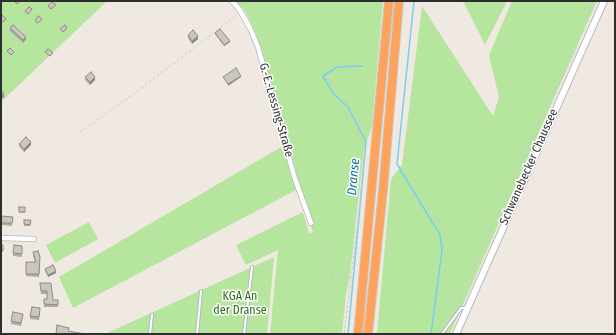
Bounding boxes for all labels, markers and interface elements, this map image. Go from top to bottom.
street label: G.-E.-Lessing-Straße [256,61,296,159]
street label: Schwanebecker Chaussee [497,107,561,227]
water label: Dranse [345,158,363,196]
park label: KGA An der Dranse [213,290,267,318]

